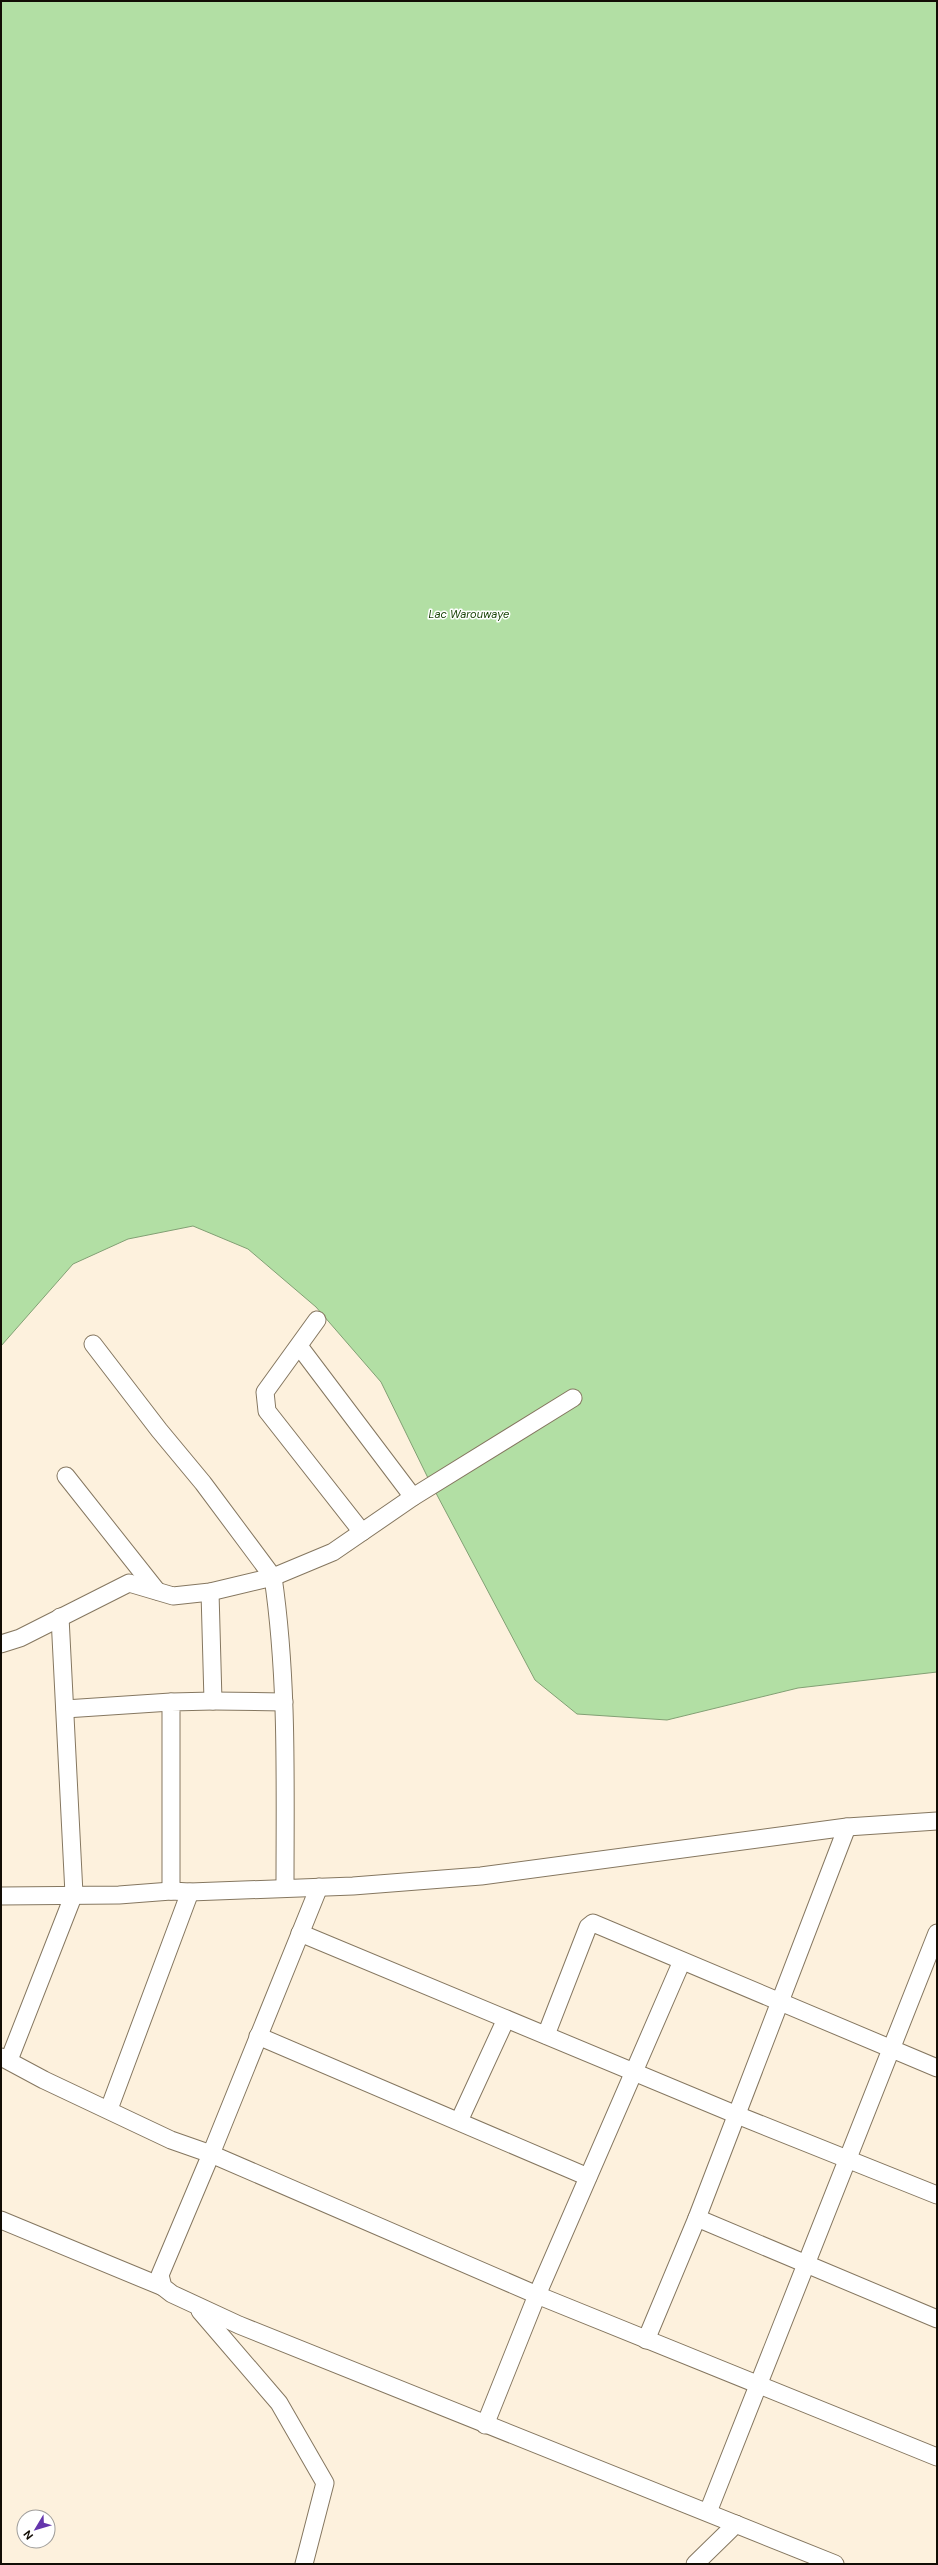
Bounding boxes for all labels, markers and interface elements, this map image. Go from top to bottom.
water label: Lac Warouwaye [429,607,509,621]
north arrow [16,2509,56,2549]
text: N [20,2528,36,2543]

